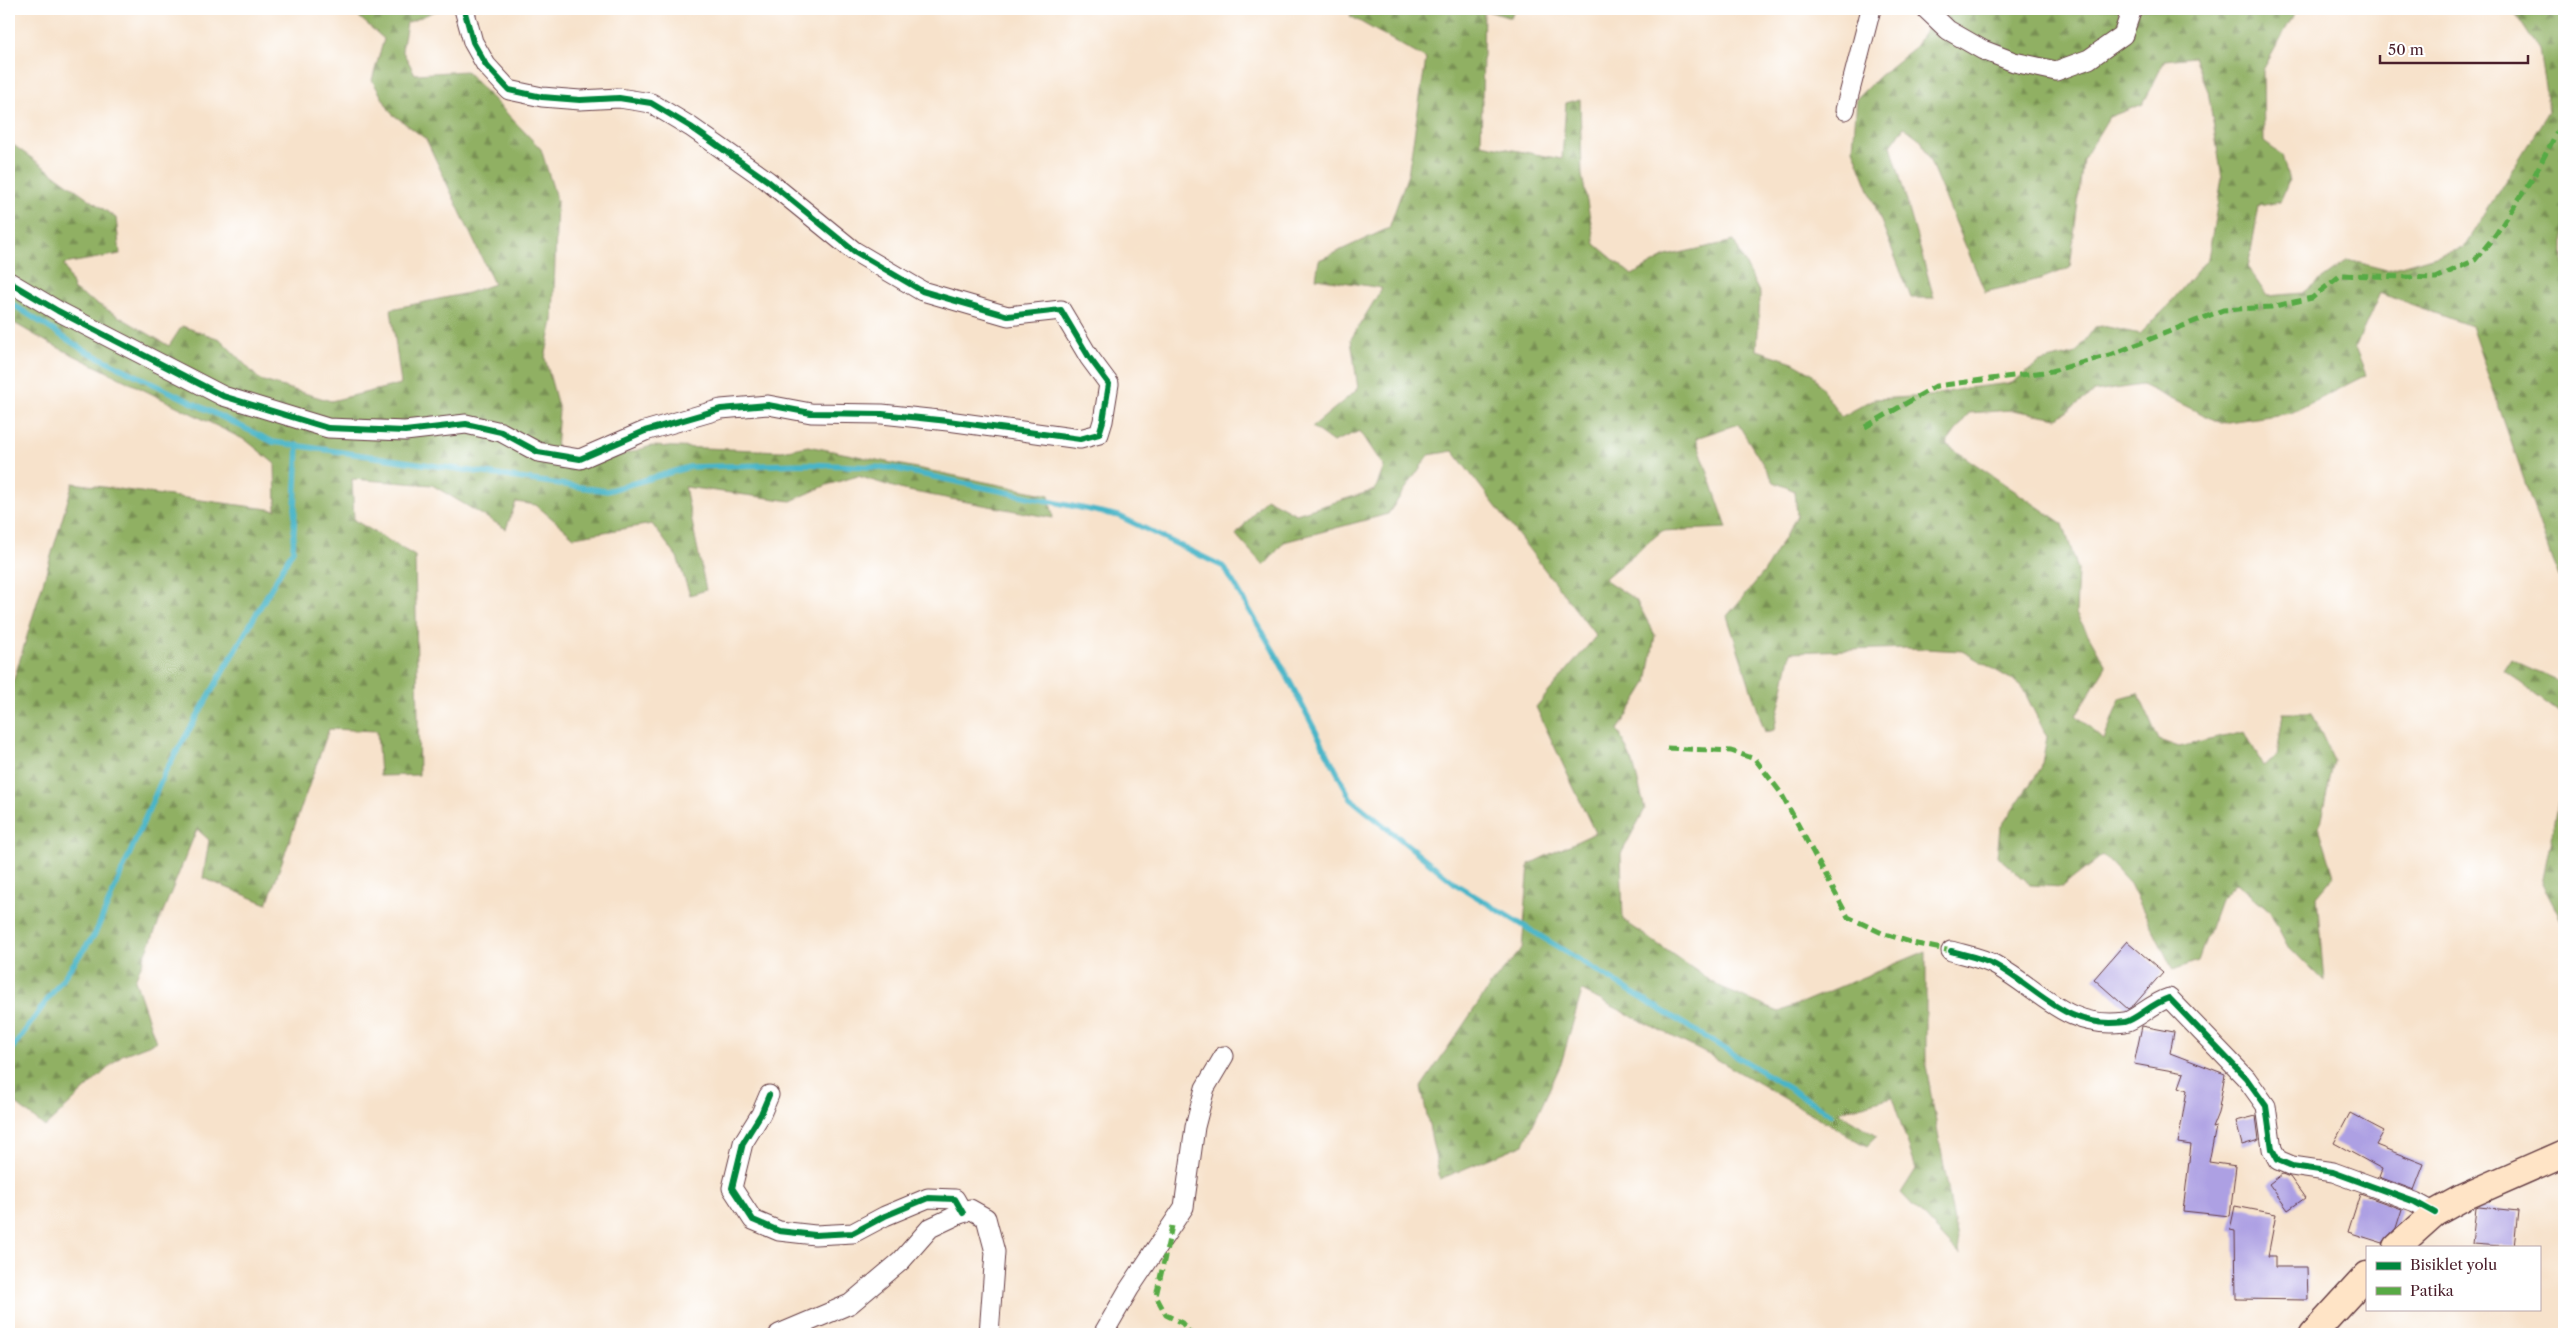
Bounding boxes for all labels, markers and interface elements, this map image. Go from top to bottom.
scale bar [2380,32,2528,64]
text: 50 m [2388,40,2424,59]
legend [2366,1246,2540,1310]
text: Bisiklet yolu [2410,1255,2497,1274]
text: Patika [2410,1281,2454,1300]

